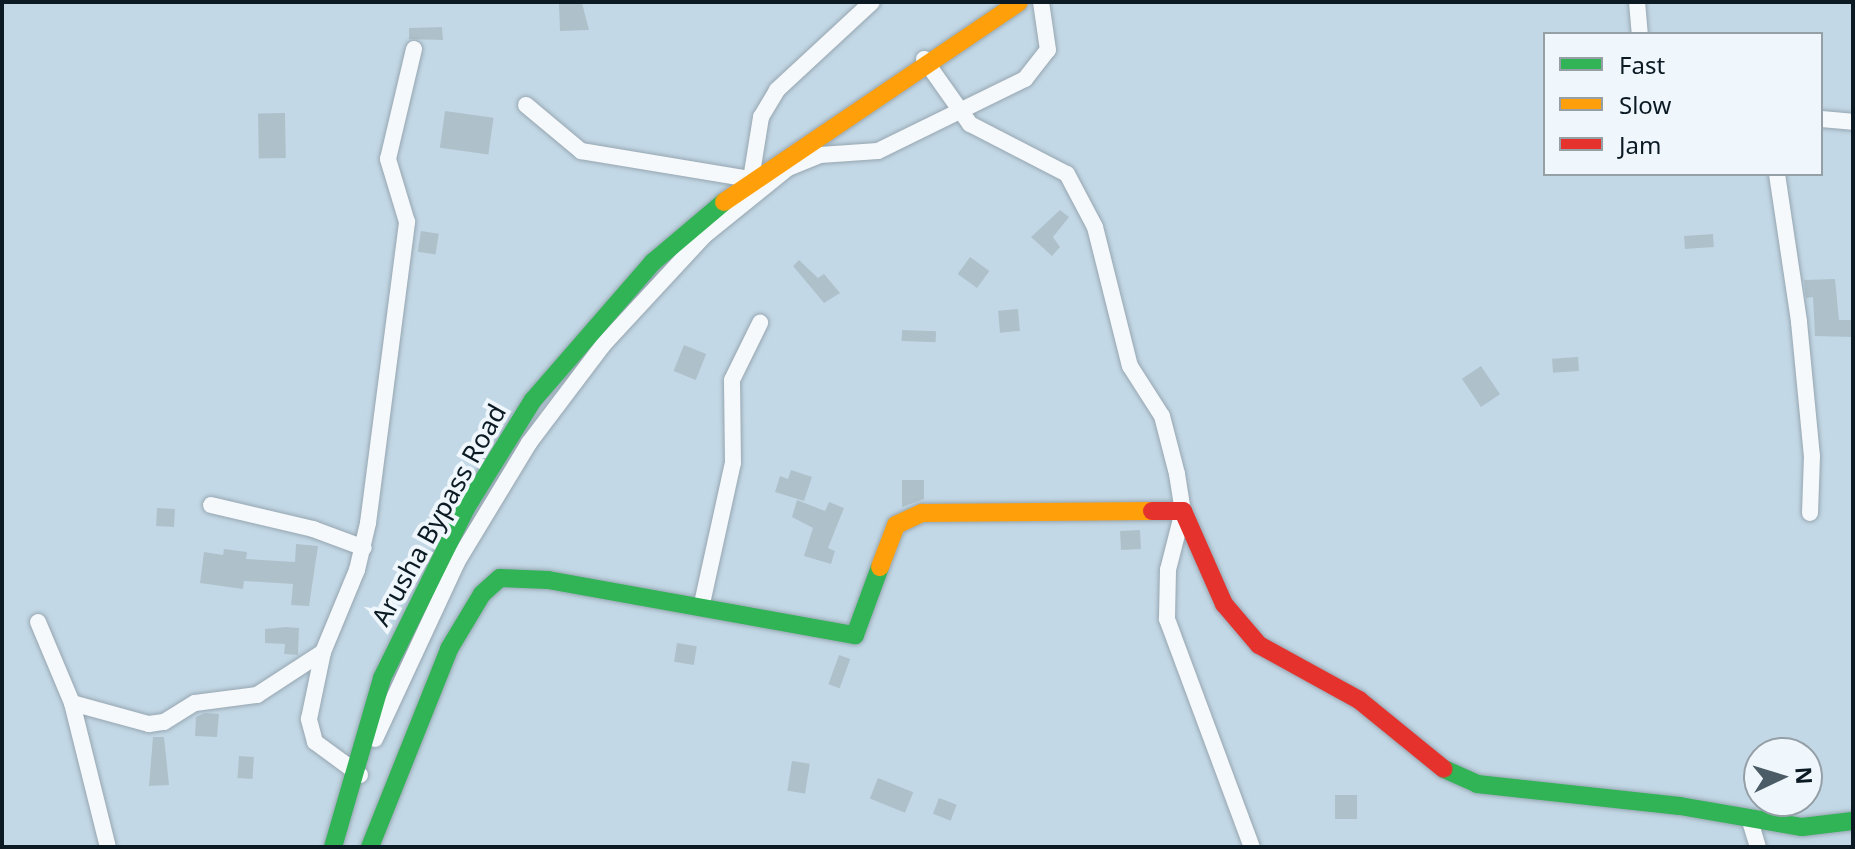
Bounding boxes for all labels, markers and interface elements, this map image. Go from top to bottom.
legend [1543,32,1823,176]
text: Fast [1619,48,1665,81]
text: Slow [1619,88,1671,121]
text: Jam [1619,128,1661,161]
street label: Arusha Bypass Road [365,399,513,631]
north arrow [1743,737,1823,817]
text: N [1789,765,1821,785]

